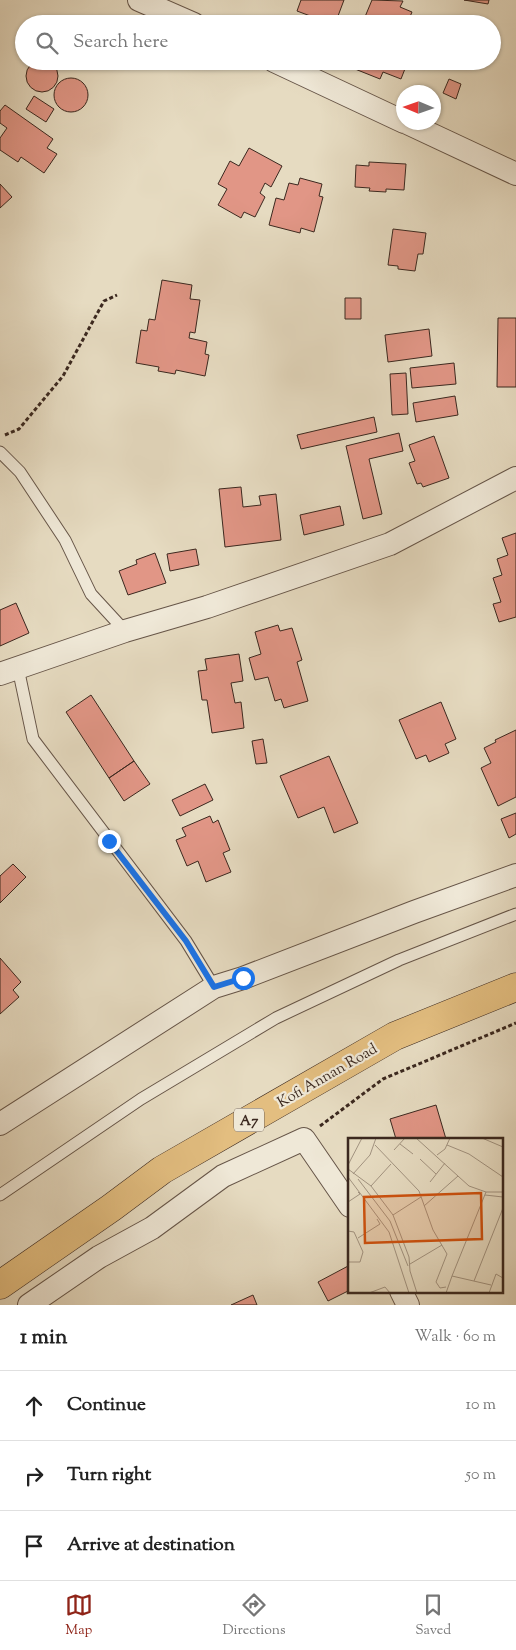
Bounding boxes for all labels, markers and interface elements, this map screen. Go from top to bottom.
search box [15,15,501,70]
icon: search [33,29,61,57]
text: Search here [73,29,168,56]
north arrow [396,85,441,130]
route end [98,830,121,853]
route start [232,967,255,990]
street label: Kofi Annan Road [274,1039,382,1113]
road number: A7 [234,1108,264,1132]
inset map [348,1138,504,1292]
text: 1 min [20,1323,67,1353]
text: Walk · 60 m [415,1326,496,1349]
icon: ahead [20,1392,48,1420]
text: Continue [67,1392,146,1419]
text: 10 m [466,1394,496,1417]
icon: right [20,1462,48,1490]
text: Turn right [67,1462,151,1489]
text: 50 m [465,1464,496,1487]
icon: arrive [20,1532,48,1560]
text: Arrive at destination [67,1532,235,1559]
tab: Map [65,1591,93,1641]
tab: Directions [222,1591,286,1641]
tab: Saved [415,1591,451,1641]

